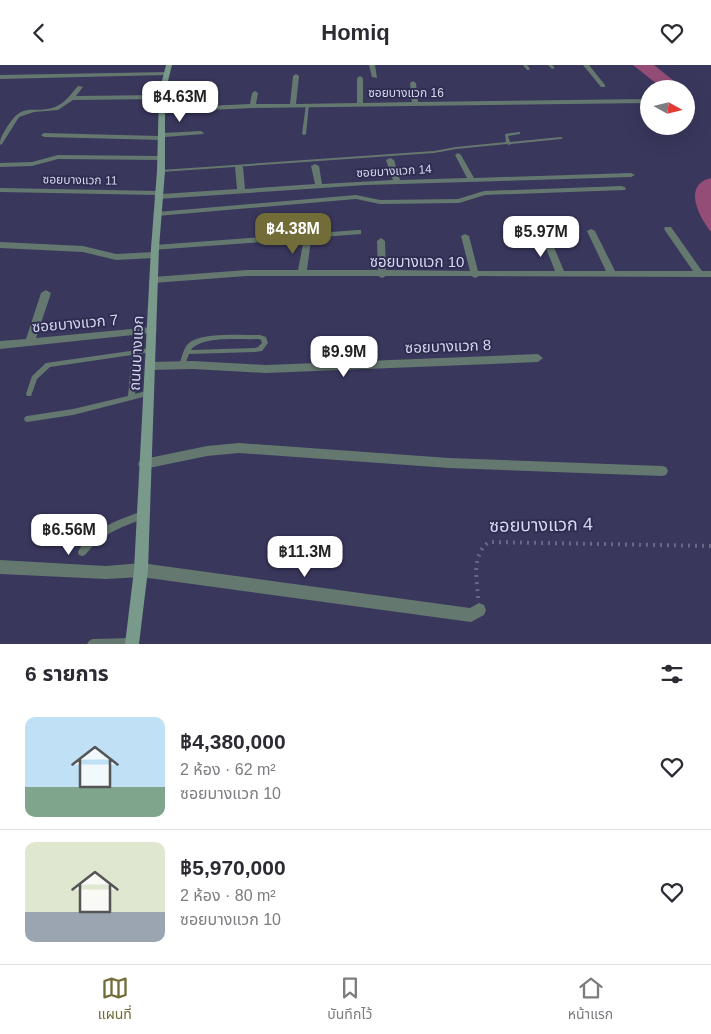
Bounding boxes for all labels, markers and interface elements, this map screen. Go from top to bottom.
icon: back [25,19,53,47]
icon: heart [658,19,686,47]
text: Homiq [321,20,390,45]
pin: ฿4.63M [139,80,221,123]
north arrow [640,80,695,135]
map controls [640,80,695,135]
street label: ซอยบางแวก 16 [368,86,444,100]
text: ฿4.63M [153,88,207,105]
street label: ซอยบางแวก 14 [356,162,433,180]
street label: ซอยบางแวก 11 [42,172,118,188]
pin: ฿4.38M [252,213,334,255]
pin: ฿5.97M [500,215,582,258]
text: ฿4.38M [266,220,320,237]
text: ฿5.97M [514,223,568,240]
street label: ซอยบางแวก 10 [370,253,464,270]
street label: ซอยบางแวก 7 [31,311,119,335]
street label: ถนนบางแวก [126,315,146,391]
pin: ฿9.9M [309,335,379,378]
street label: ซอยบางแวก 8 [405,336,491,356]
text: ฿9.9M [322,343,366,360]
pin: ฿6.56M [28,513,110,556]
street label: ซอยบางแวก 4 [489,514,593,536]
text: ฿6.56M [42,521,96,538]
pin: ฿11.3M [264,535,346,578]
text: ฿11.3M [279,543,331,560]
icon: filters [658,660,686,688]
text: 6 รายการ [25,662,109,685]
text: ฿4,380,000 [180,730,286,753]
icon: home [65,737,125,797]
icon: heart [658,753,686,781]
text: 2 ห้อง · 62 m² [180,761,276,778]
text: ซอยบางแวก 10 [180,785,281,802]
text: ฿5,970,000 [180,856,286,879]
icon: home [65,862,125,922]
icon: heart [658,878,686,906]
text: 2 ห้อง · 80 m² [180,887,276,904]
text: ซอยบางแวก 10 [180,911,281,928]
tab: แผนที่ [98,974,132,1025]
tab: บันทึกไว้ [327,974,372,1025]
tab: หน้าแรก [568,974,613,1025]

